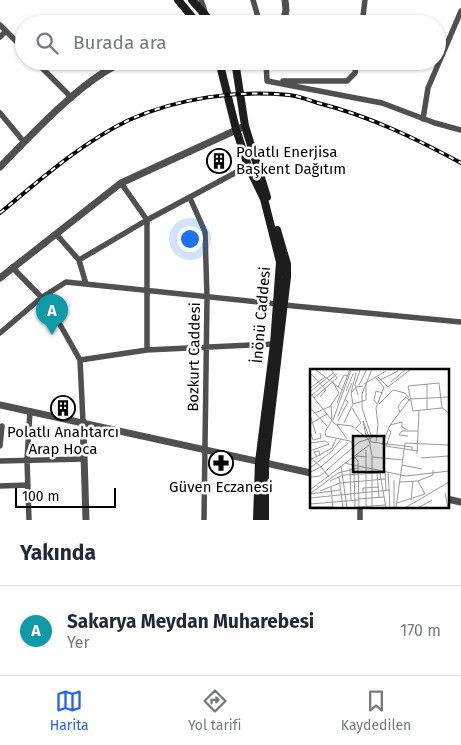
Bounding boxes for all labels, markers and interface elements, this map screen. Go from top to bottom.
search box [15,15,446,70]
icon: search [33,29,61,57]
text: Burada ara [73,31,167,54]
place label: Polatlı Enerjisa Başkent Dağıtım [236,143,346,178]
building icon: Polatlı Enerjisa Başkent Dağıtım [206,148,232,174]
your location [177,226,203,252]
street label: İnönü Caddesi [248,266,274,364]
pin: A [36,294,68,335]
street label: Bozkurt Caddesi [184,302,204,412]
inset map [310,369,448,508]
building icon: Polatlı Anahtarcı Arap Hoca [50,395,76,421]
place label: Polatlı Anahtarcı Arap Hoca [7,423,119,458]
pharmacy icon: Güven Eczanesi [208,450,234,476]
place label: Güven Eczanesi [169,478,273,496]
scale bar [15,485,116,508]
text: 100 m [22,488,59,505]
text: Yakında [20,540,96,566]
text: Sakarya Meydan Muharebesi [67,610,314,633]
text: A [31,621,41,640]
text: 170 m [400,621,441,640]
text: Yer [67,633,90,652]
tab: Harita [50,687,89,734]
tab: Yol tarifi [188,687,241,734]
tab: Kaydedilen [341,687,411,734]

